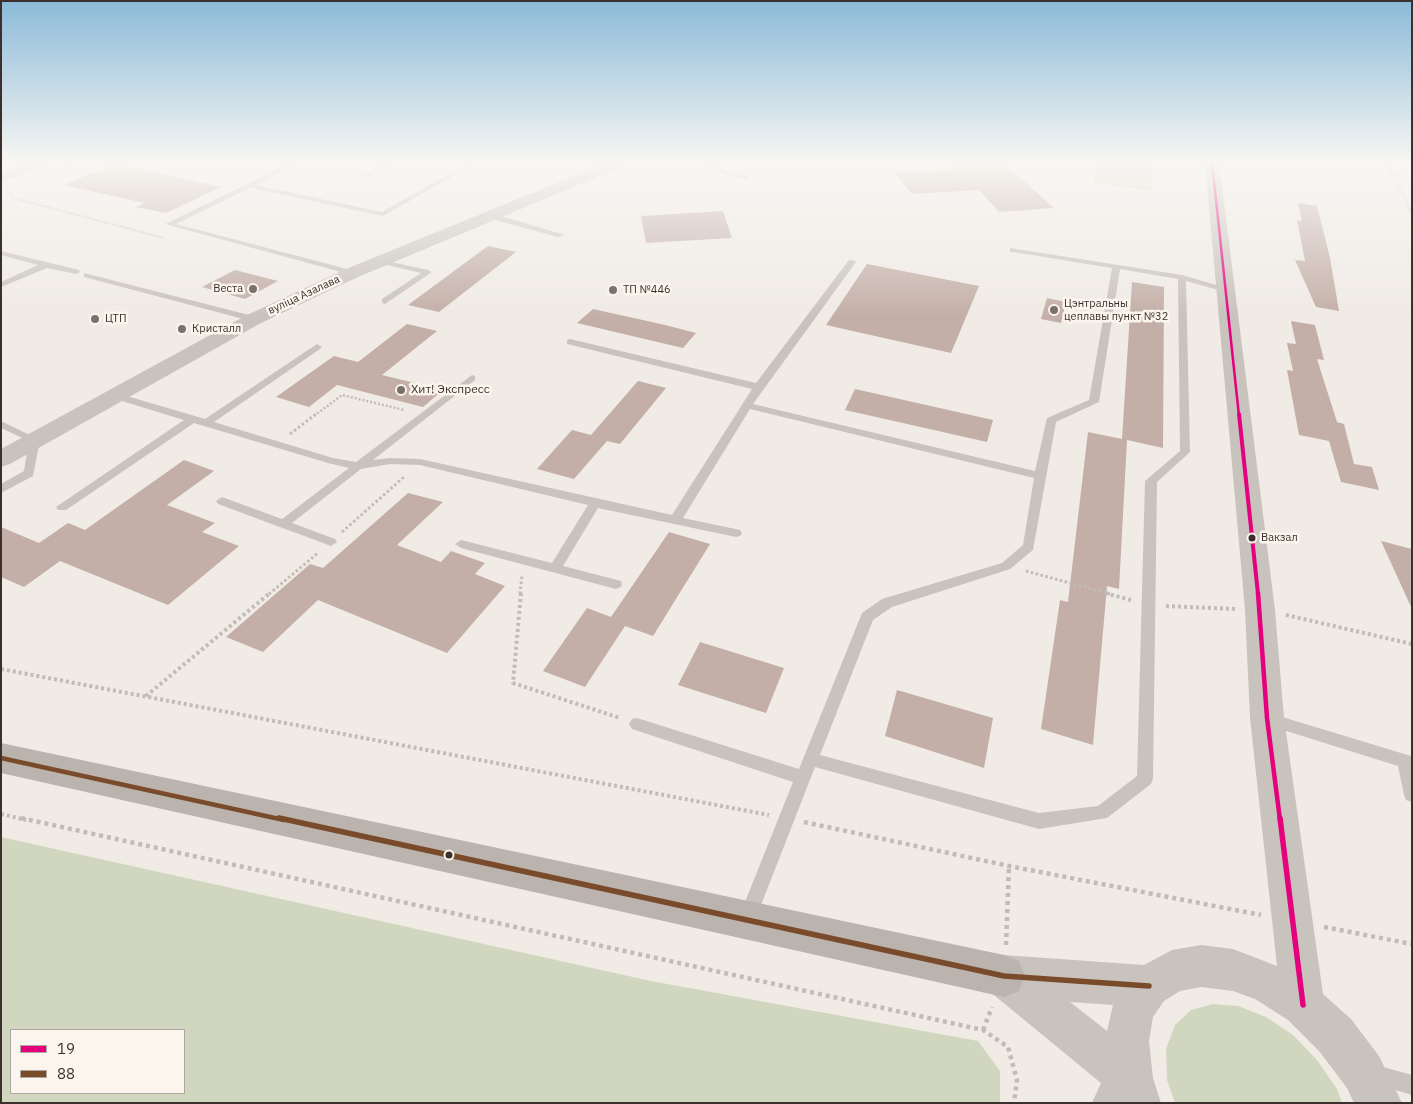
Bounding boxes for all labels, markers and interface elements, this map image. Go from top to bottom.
street label: вуліца Азалава [266,273,342,317]
place label: Веста [213,282,243,296]
marker: Веста [247,283,259,295]
place label: ТП №446 [623,283,671,297]
marker: ТП №446 [607,284,619,296]
place label: Цэнтральны цеплавы пункт №32 [1064,297,1168,323]
marker: Цэнтральны цеплавы пункт №32 [1048,304,1060,316]
place label: ЦТП [105,312,127,326]
marker: ЦТП [89,313,101,325]
place label: Кристалл [192,322,241,336]
marker: Кристалл [176,323,188,335]
place label: Хит! Экспресс [411,383,490,397]
marker: Хит! Экспресс [395,384,407,396]
place label: Вакзал [1261,531,1298,545]
marker: Вакзал [1247,533,1257,543]
unlabelled marker [444,850,454,860]
legend [10,1029,185,1094]
text: 19 [57,1039,75,1058]
text: 88 [57,1064,75,1083]

